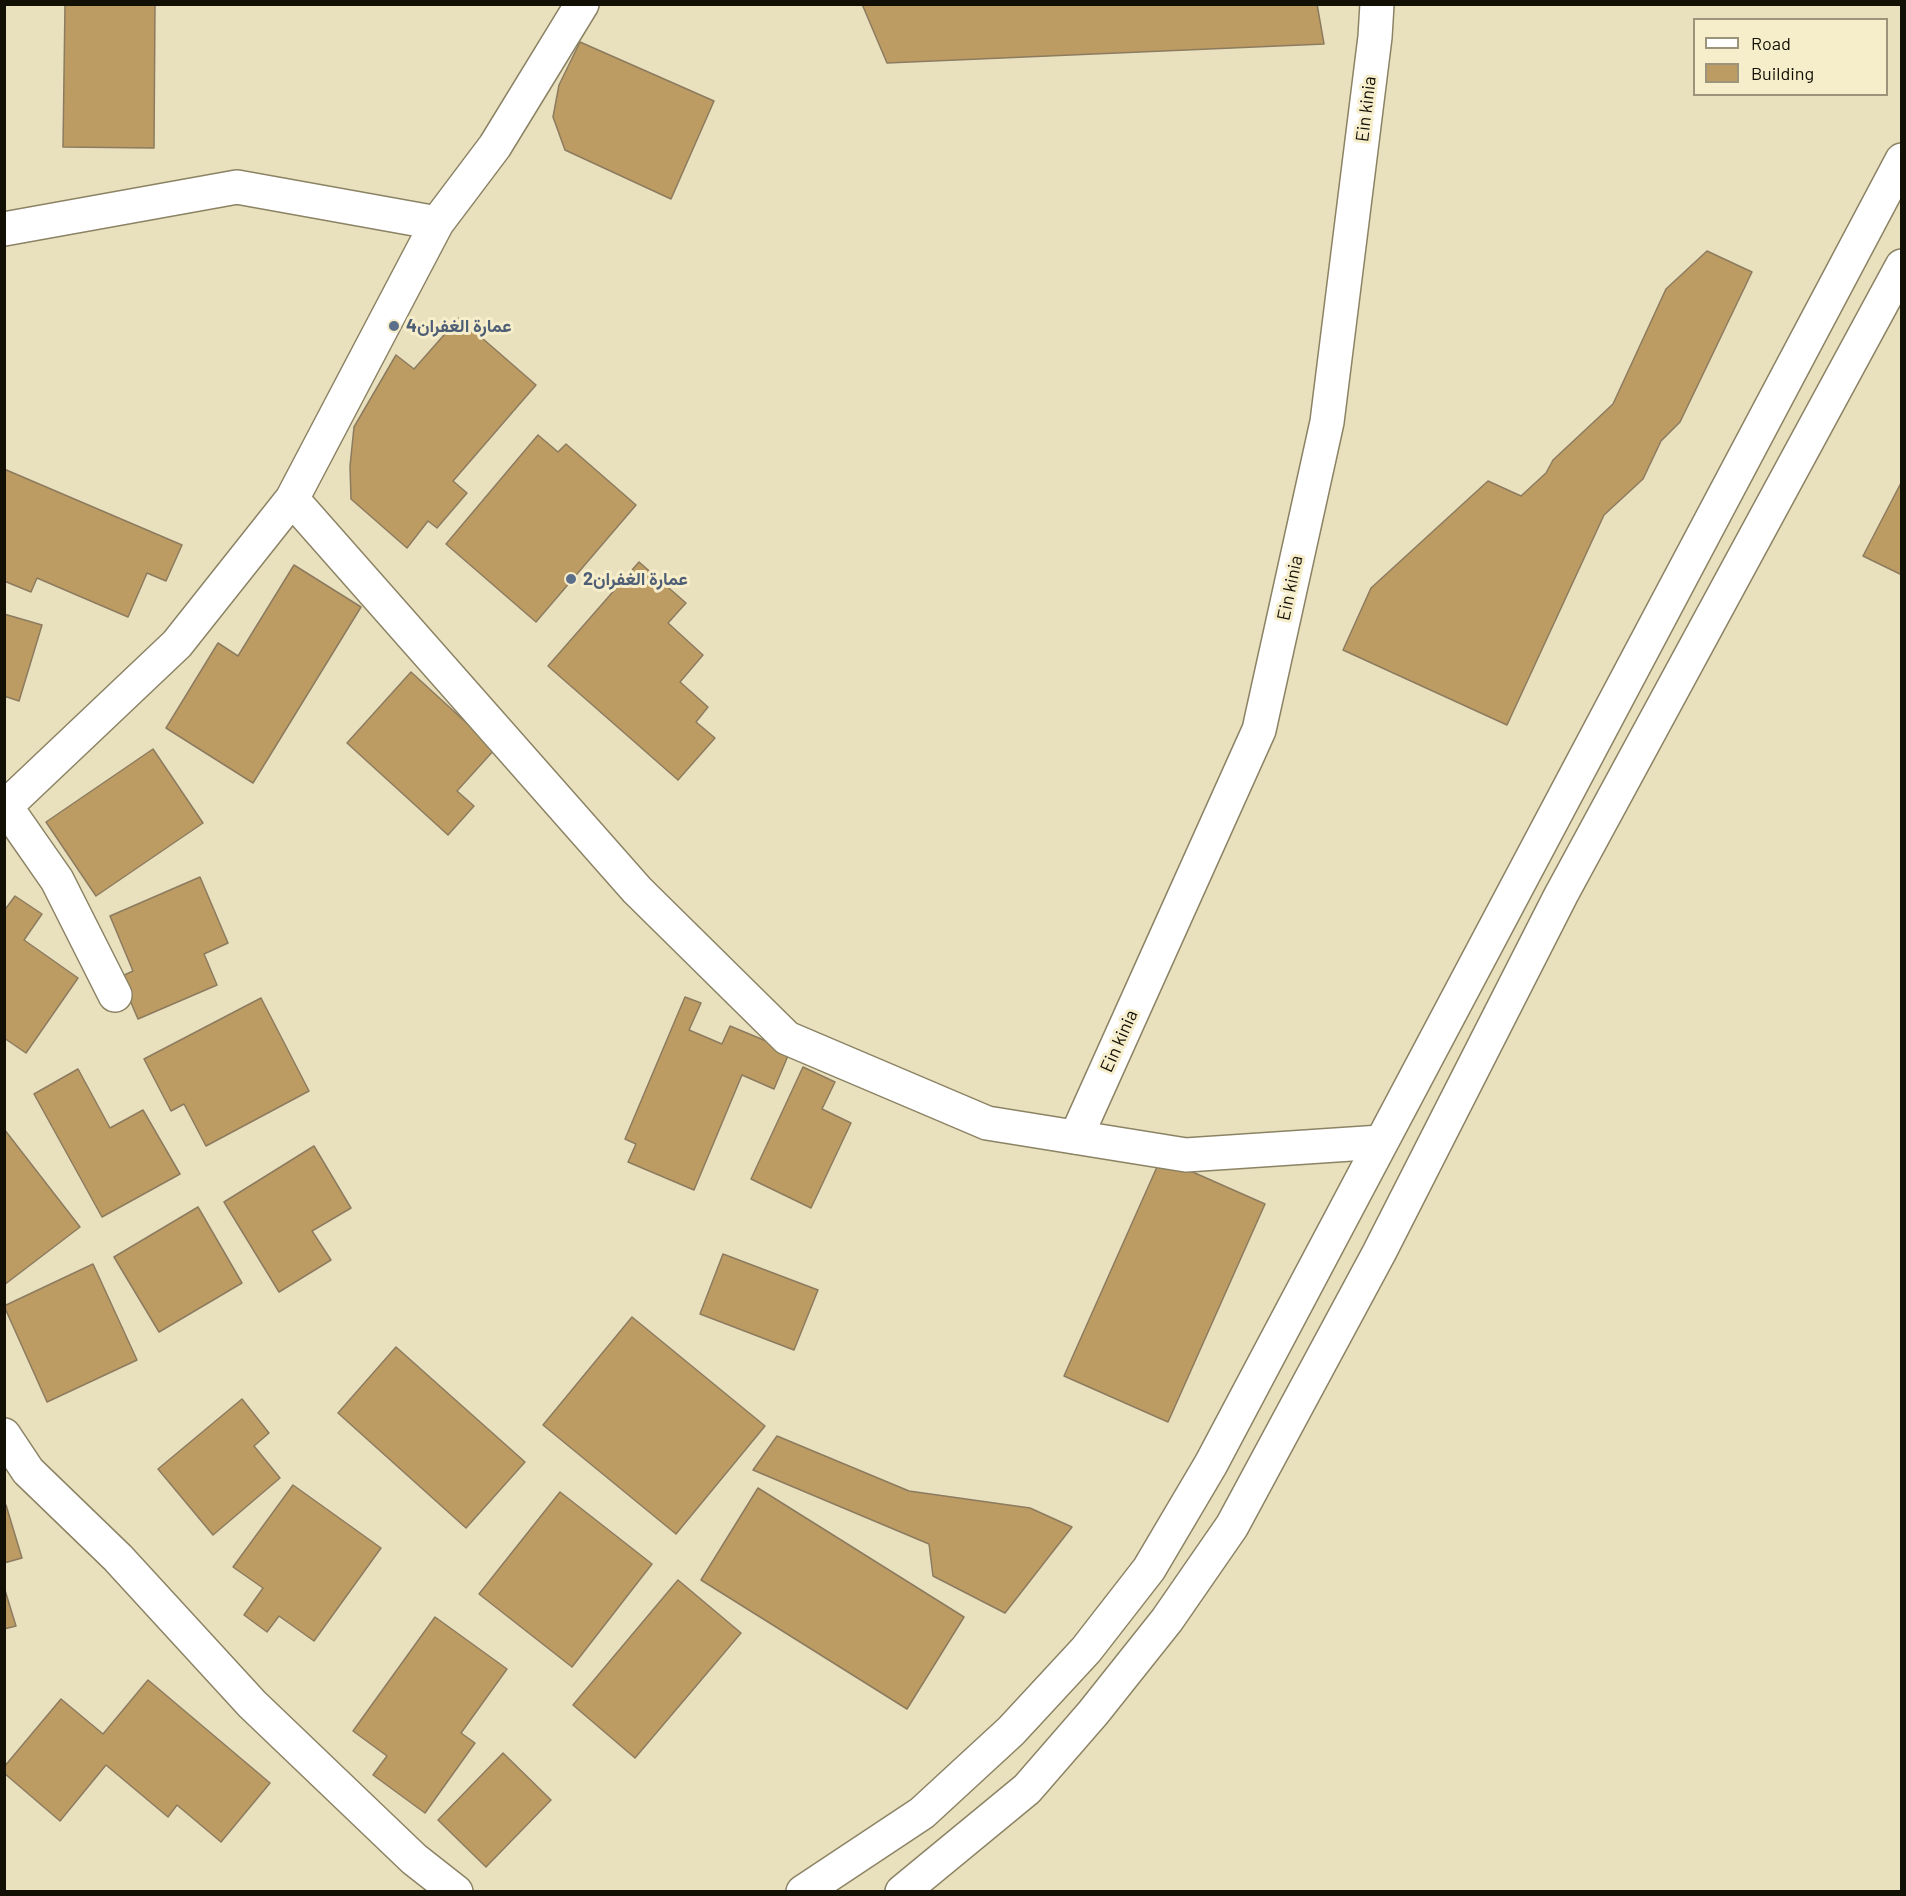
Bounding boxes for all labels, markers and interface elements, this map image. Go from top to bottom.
legend [1693,18,1888,96]
text: Road [1751,32,1791,54]
text: Building [1751,62,1814,84]
street label: Ein kinia [1351,75,1381,143]
place label: عمارة الغفران4 [406,315,512,337]
marker: عمارة الغفران4 [387,319,401,333]
street label: Ein kinia [1273,554,1307,622]
place label: عمارة الغفران2 [583,568,688,590]
marker: عمارة الغفران2 [564,572,578,586]
street label: Ein kinia [1096,1007,1142,1075]

